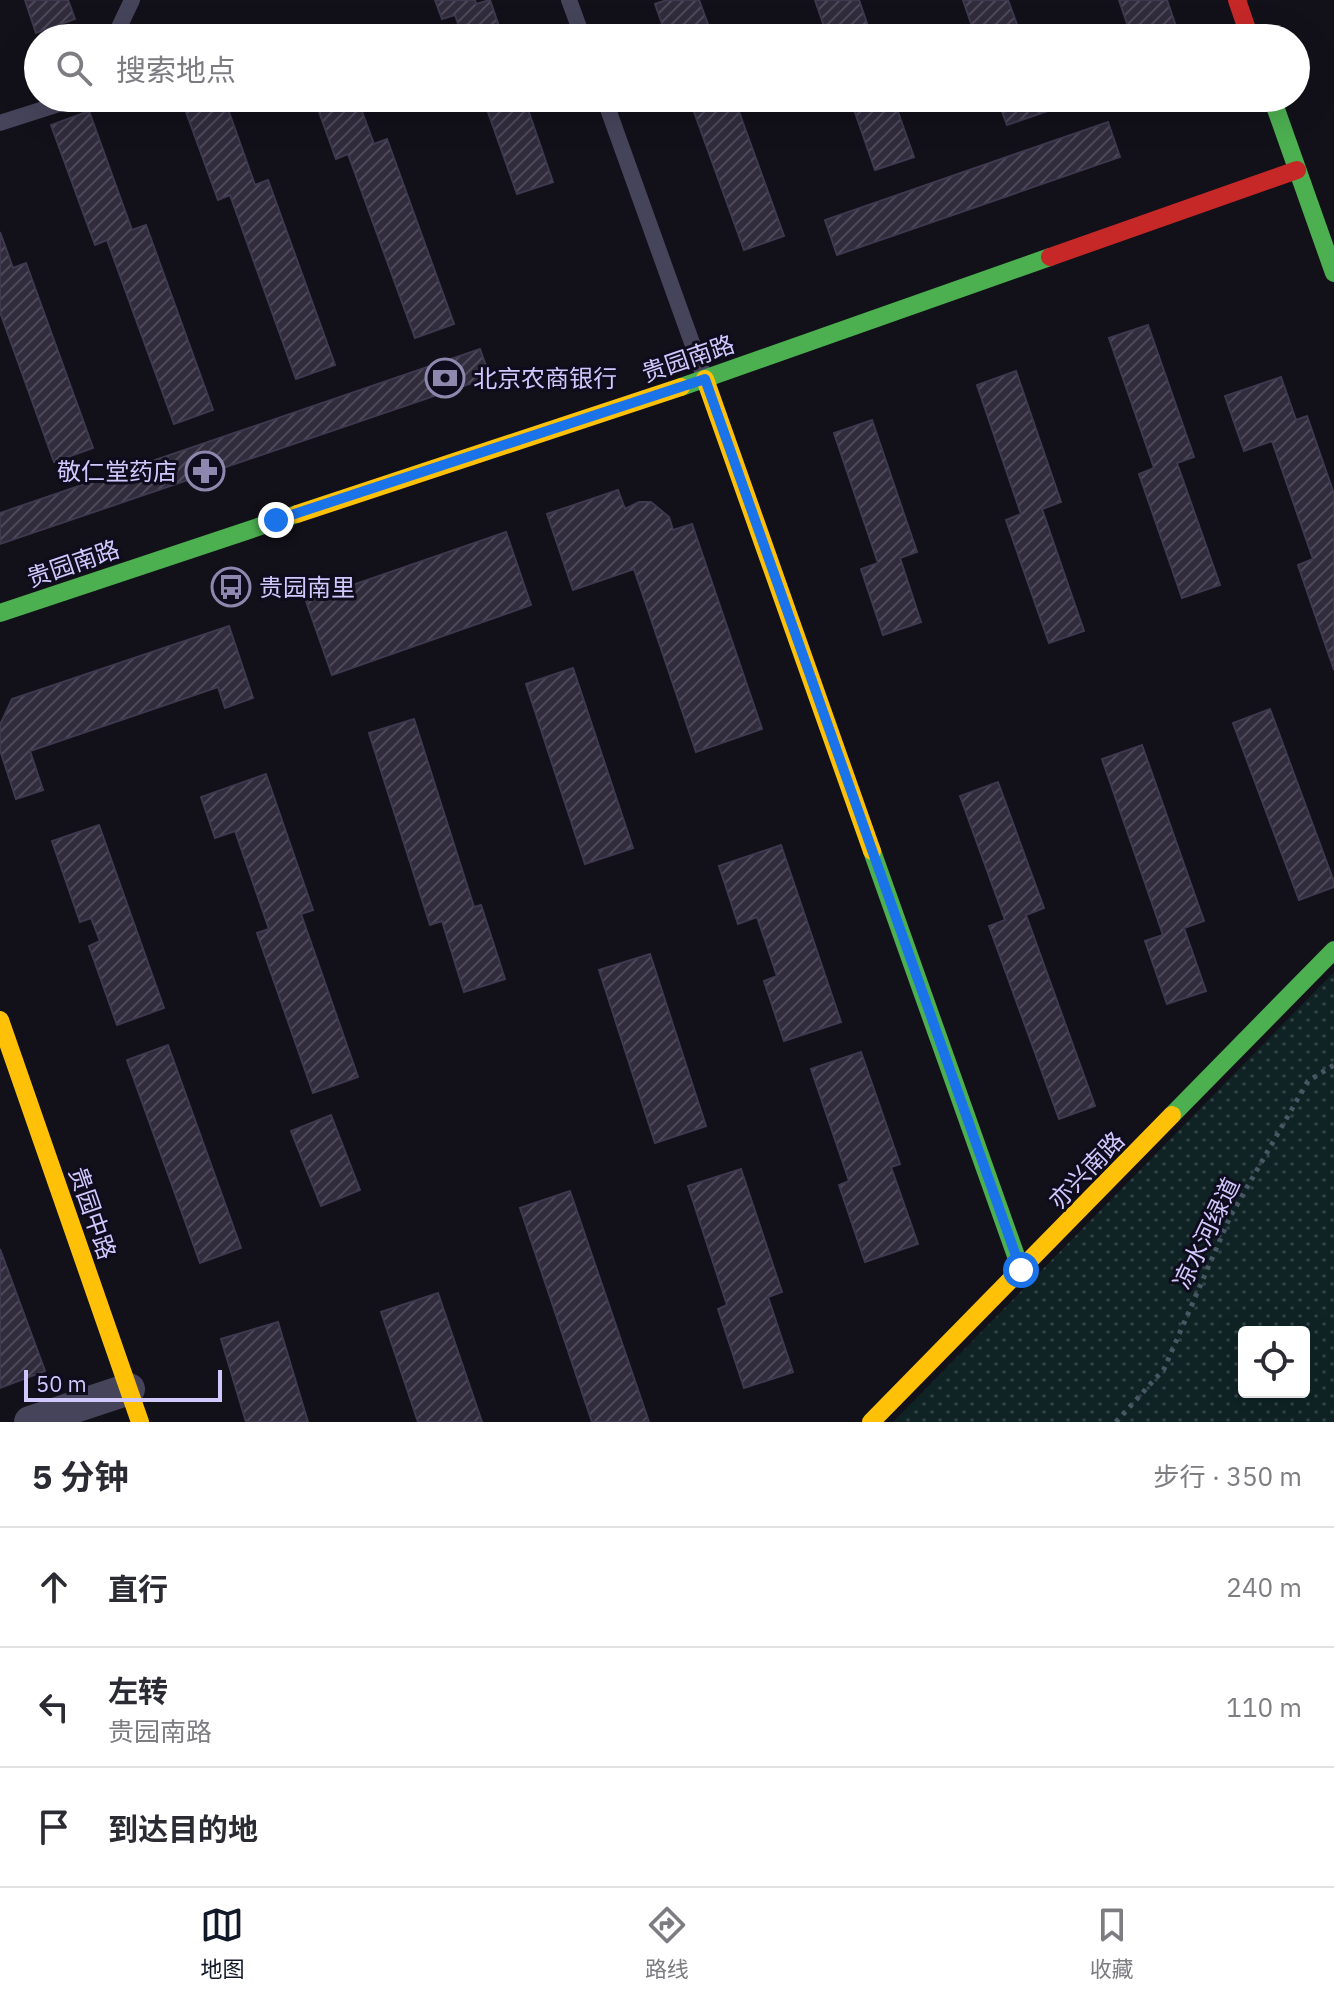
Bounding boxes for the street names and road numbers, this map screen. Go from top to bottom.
street label: 贵园南路 [637,327,739,389]
street label: 贵园南路 [22,532,124,594]
street label: 亦兴南路 [1041,1124,1131,1216]
street label: 贵园中路 [62,1162,124,1264]
street label: 凉水河绿道 [1165,1172,1247,1294]

